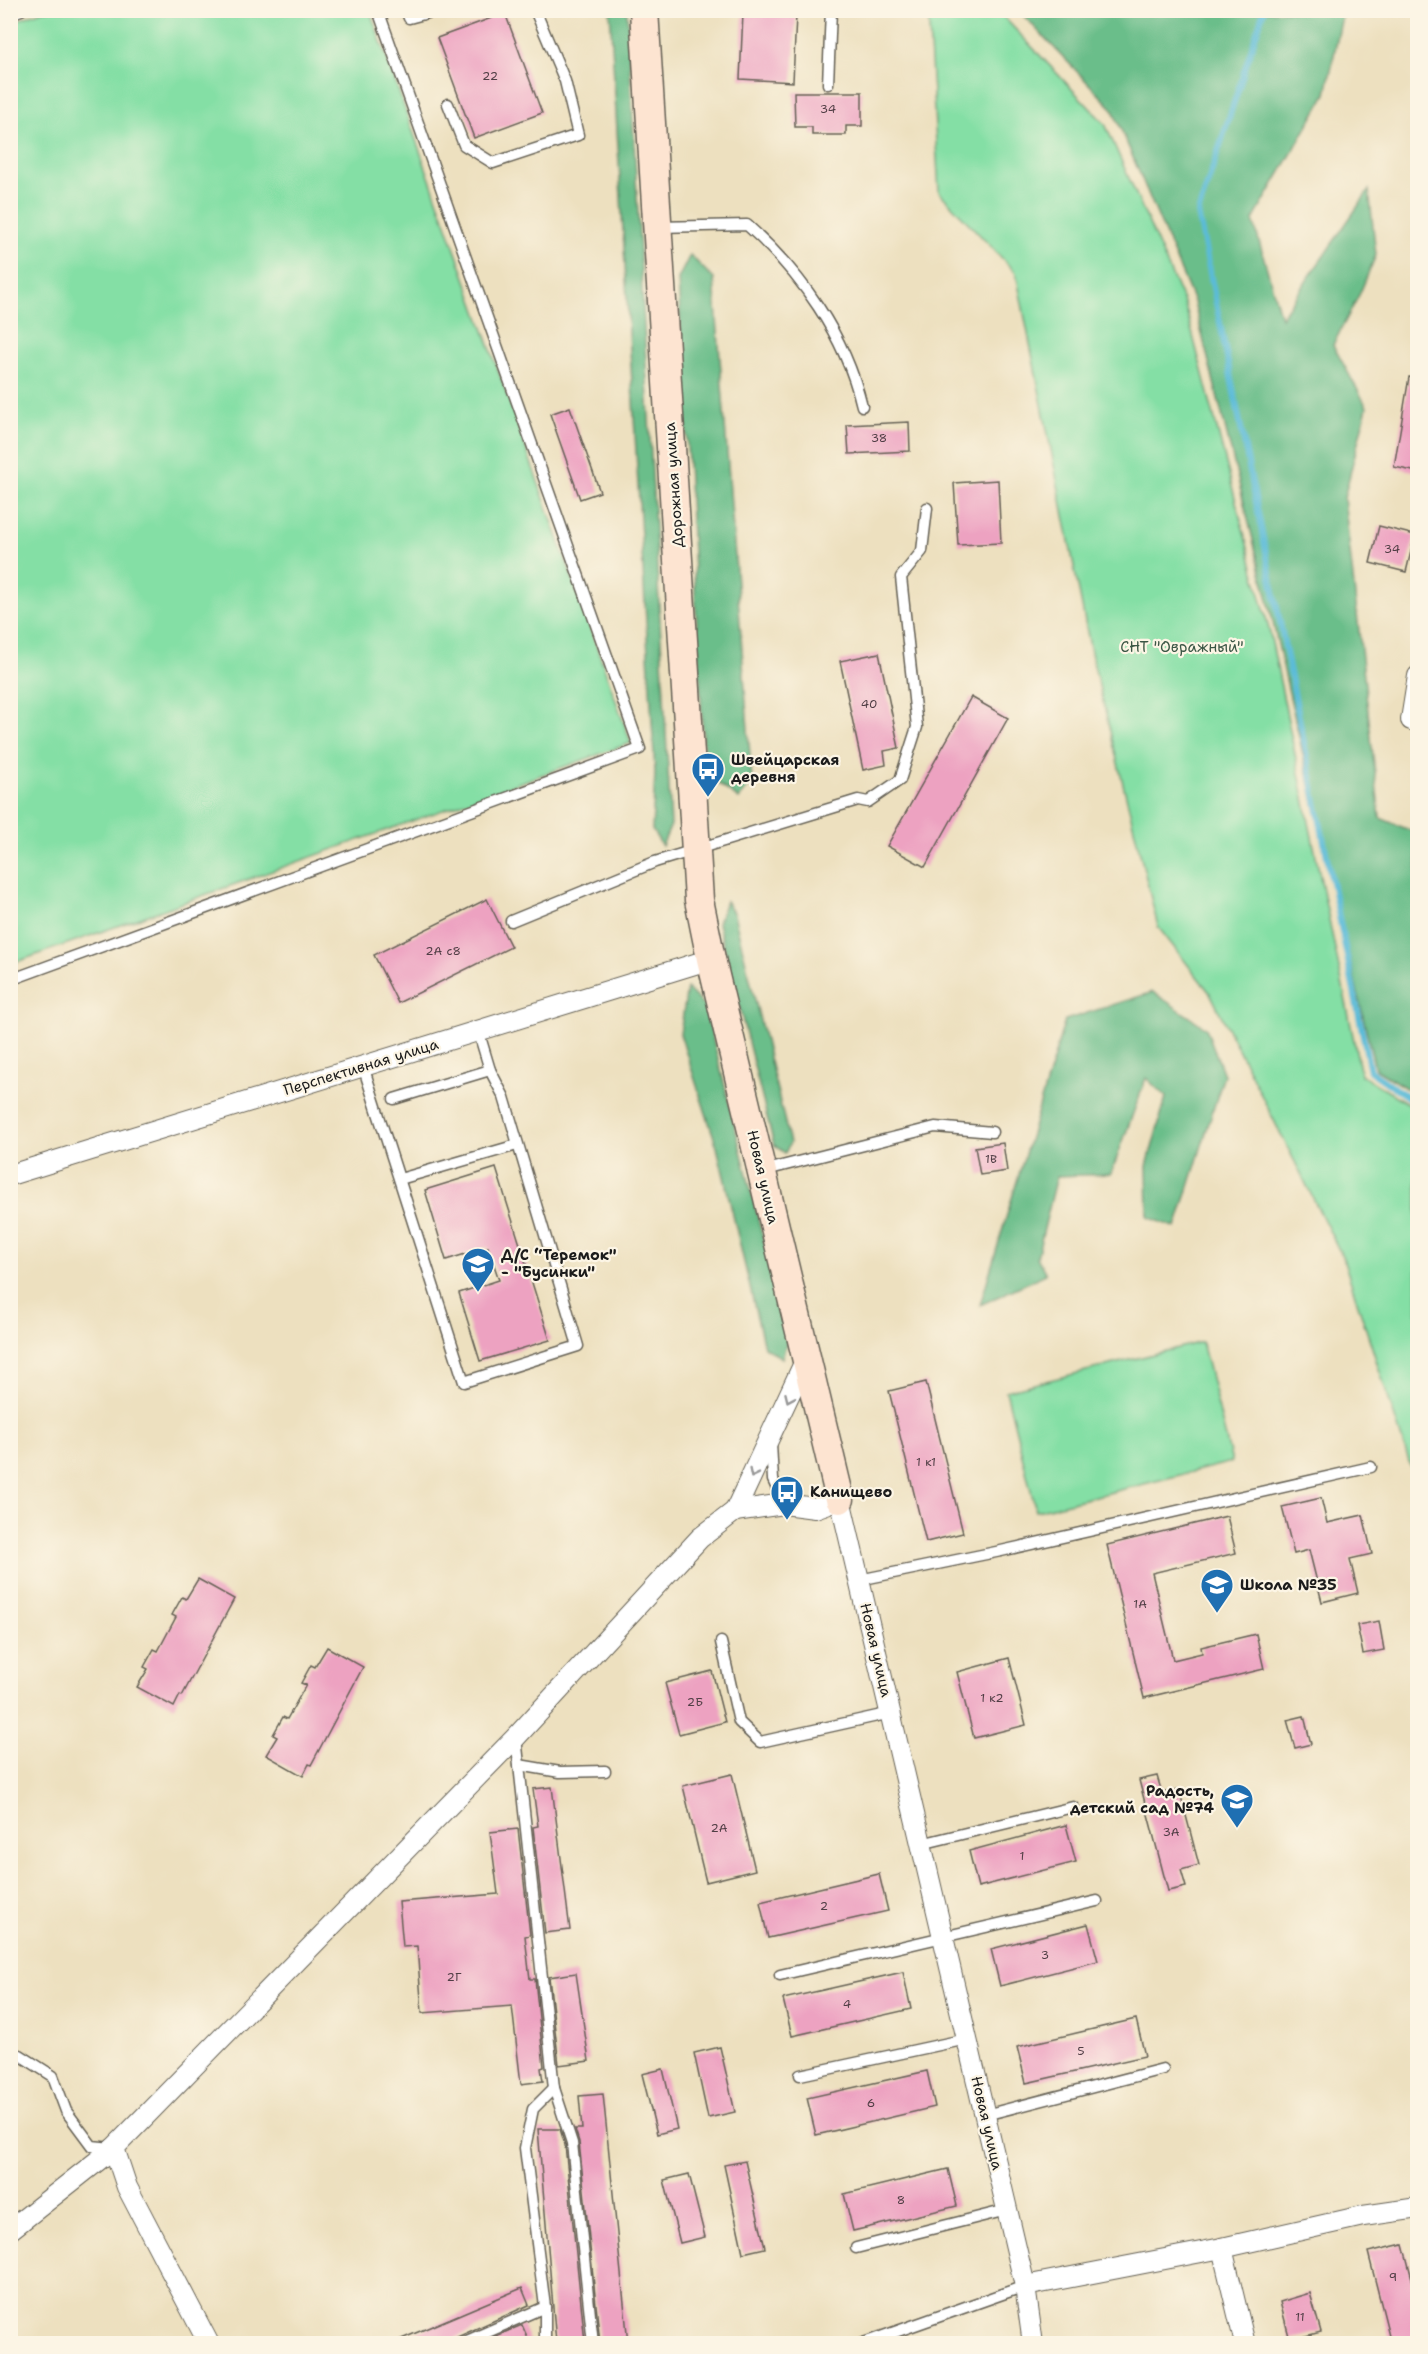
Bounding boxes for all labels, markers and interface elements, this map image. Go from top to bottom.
house number: 22 [482,68,498,84]
house number: 34 [820,101,836,117]
street label: Дорожная улица [660,421,688,548]
house number: 38 [871,430,887,446]
house number: 34 [1384,541,1400,557]
park label: СНТ "Овражный" [1120,637,1244,657]
house number: 40 [861,696,877,712]
place label: Швейцарская деревня [731,750,839,787]
bus stop icon: Швейцарская деревня [690,751,726,798]
house number: 2А с8 [425,943,461,959]
street label: Перспективная улица [281,1034,441,1100]
street label: Новая улица [742,1128,784,1227]
house number: 1В [985,1151,997,1167]
place label: Д/С “Теремок" - "Бусинки" [501,1245,617,1282]
school or university icon: Д/С “Теремок" - "Бусинки" [460,1246,496,1293]
one-way arrow [784,1392,796,1403]
house number: 1 к1 [916,1454,936,1470]
one-way arrow [749,1467,760,1478]
bus stop icon: Канищево [769,1474,805,1521]
place label: Канищево [810,1482,892,1502]
school or university icon: Школа №35 [1199,1567,1235,1614]
place label: Школа №35 [1240,1575,1337,1595]
house number: 1А [1133,1596,1147,1612]
street label: Новая улица [855,1601,897,1700]
house number: 1 к2 [980,1690,1004,1706]
house number: 2Б [687,1694,703,1710]
place label: Радость, детский сад №74 [1070,1781,1214,1818]
school or university icon: Радость, детский сад №74 [1219,1782,1255,1829]
house number: 2А [710,1820,728,1836]
house number: 3А [1162,1824,1180,1840]
house number: 1 [1019,1848,1025,1864]
house number: 2 [820,1898,828,1914]
house number: 3 [1041,1947,1049,1963]
house number: 2Г [447,1969,462,1985]
house number: 4 [843,1996,851,2012]
house number: 5 [1077,2043,1085,2059]
street label: Новая улица [966,2074,1008,2173]
house number: 6 [867,2095,875,2111]
house number: 8 [897,2192,905,2208]
house number: 9 [1389,2269,1397,2285]
house number: 11 [1295,2309,1305,2325]

